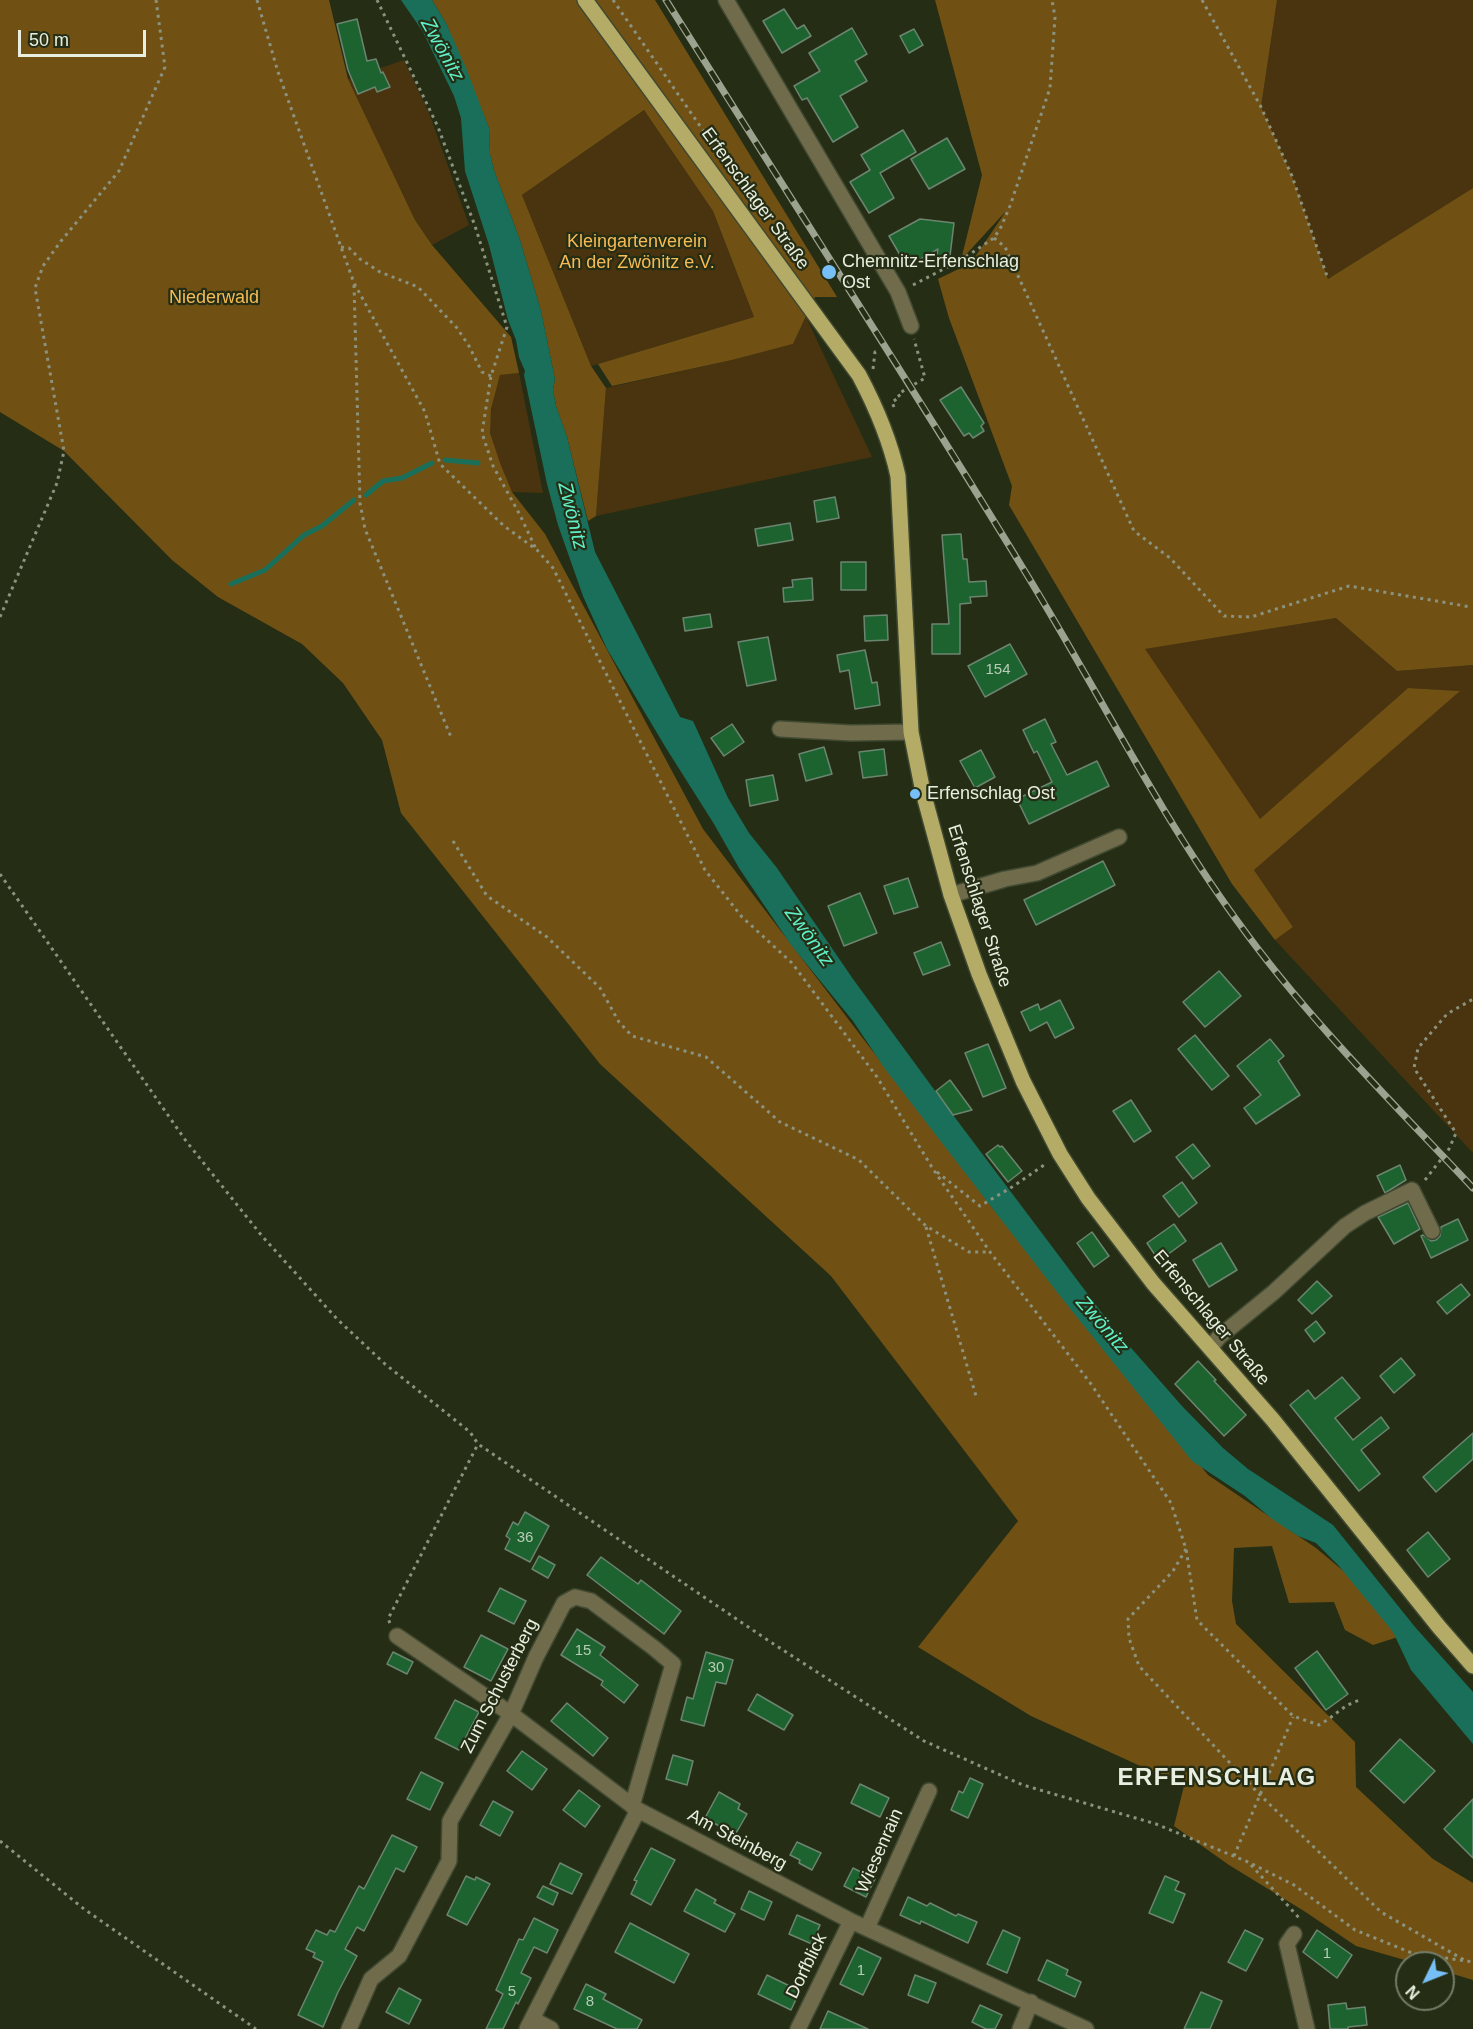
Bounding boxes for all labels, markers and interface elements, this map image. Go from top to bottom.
water label: Zwönitz [415,14,469,86]
scale bar [21,18,148,56]
text: 50 m [29,30,69,50]
street label: Erfenschlager Straße [696,124,814,274]
park label: Kleingartenverein An der Zwönitz e.V. [559,231,715,274]
place label: Chemnitz-Erfenschlag Ost [842,251,1019,294]
marker: Chemnitz-Erfenschlag Ost [820,263,838,281]
park label: Niederwald [169,287,259,309]
water label: Zwönitz [552,480,592,552]
house number: 154 [985,661,1011,679]
place label: Erfenschlag Ost [927,783,1055,805]
marker: Erfenschlag Ost [908,787,922,801]
street label: Erfenschlager Straße [942,822,1016,990]
water label: Zwönitz [779,902,839,972]
street label: Erfenschlager Straße [1148,1246,1274,1390]
water label: Zwönitz [1070,1291,1134,1359]
house number: 36 [517,1529,533,1547]
street label: Zum Schusterberg [457,1615,543,1757]
house number: 15 [575,1642,591,1660]
house number: 30 [708,1659,724,1677]
district label: ERFENSCHLAG [1117,1764,1317,1792]
street label: Am Steinberg [684,1805,790,1875]
street label: Wiesenrain [852,1805,908,1897]
street label: Dorfblick [782,1930,832,2002]
house number: 1 [1323,1945,1331,1963]
north arrow [1395,1951,1455,2011]
house number: 1 [857,1962,865,1980]
text: N [1403,1982,1423,2002]
house number: 5 [508,1983,516,2001]
house number: 8 [586,1993,594,2011]

